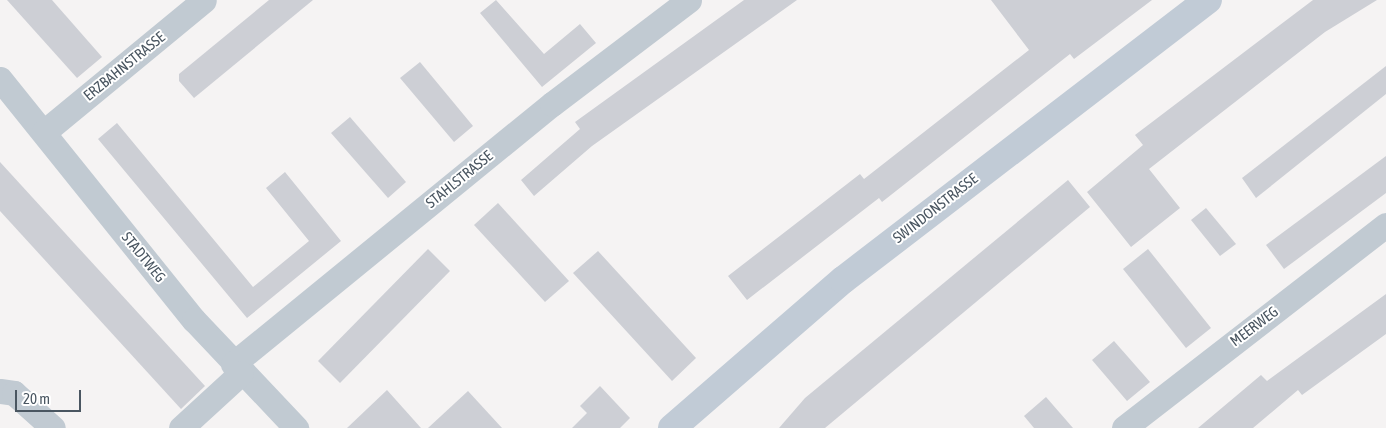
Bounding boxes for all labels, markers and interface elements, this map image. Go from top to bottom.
street label: ERZBAHNSTRASSE [80,28,168,104]
street label: STAHLSTRASSE [422,147,496,211]
street label: SWINDONSTRASSE [889,169,981,247]
street label: STADTWEG [118,228,170,286]
street label: MEERWEG [1226,302,1282,350]
scale bar [18,380,84,412]
text: 20 m [23,390,50,407]

